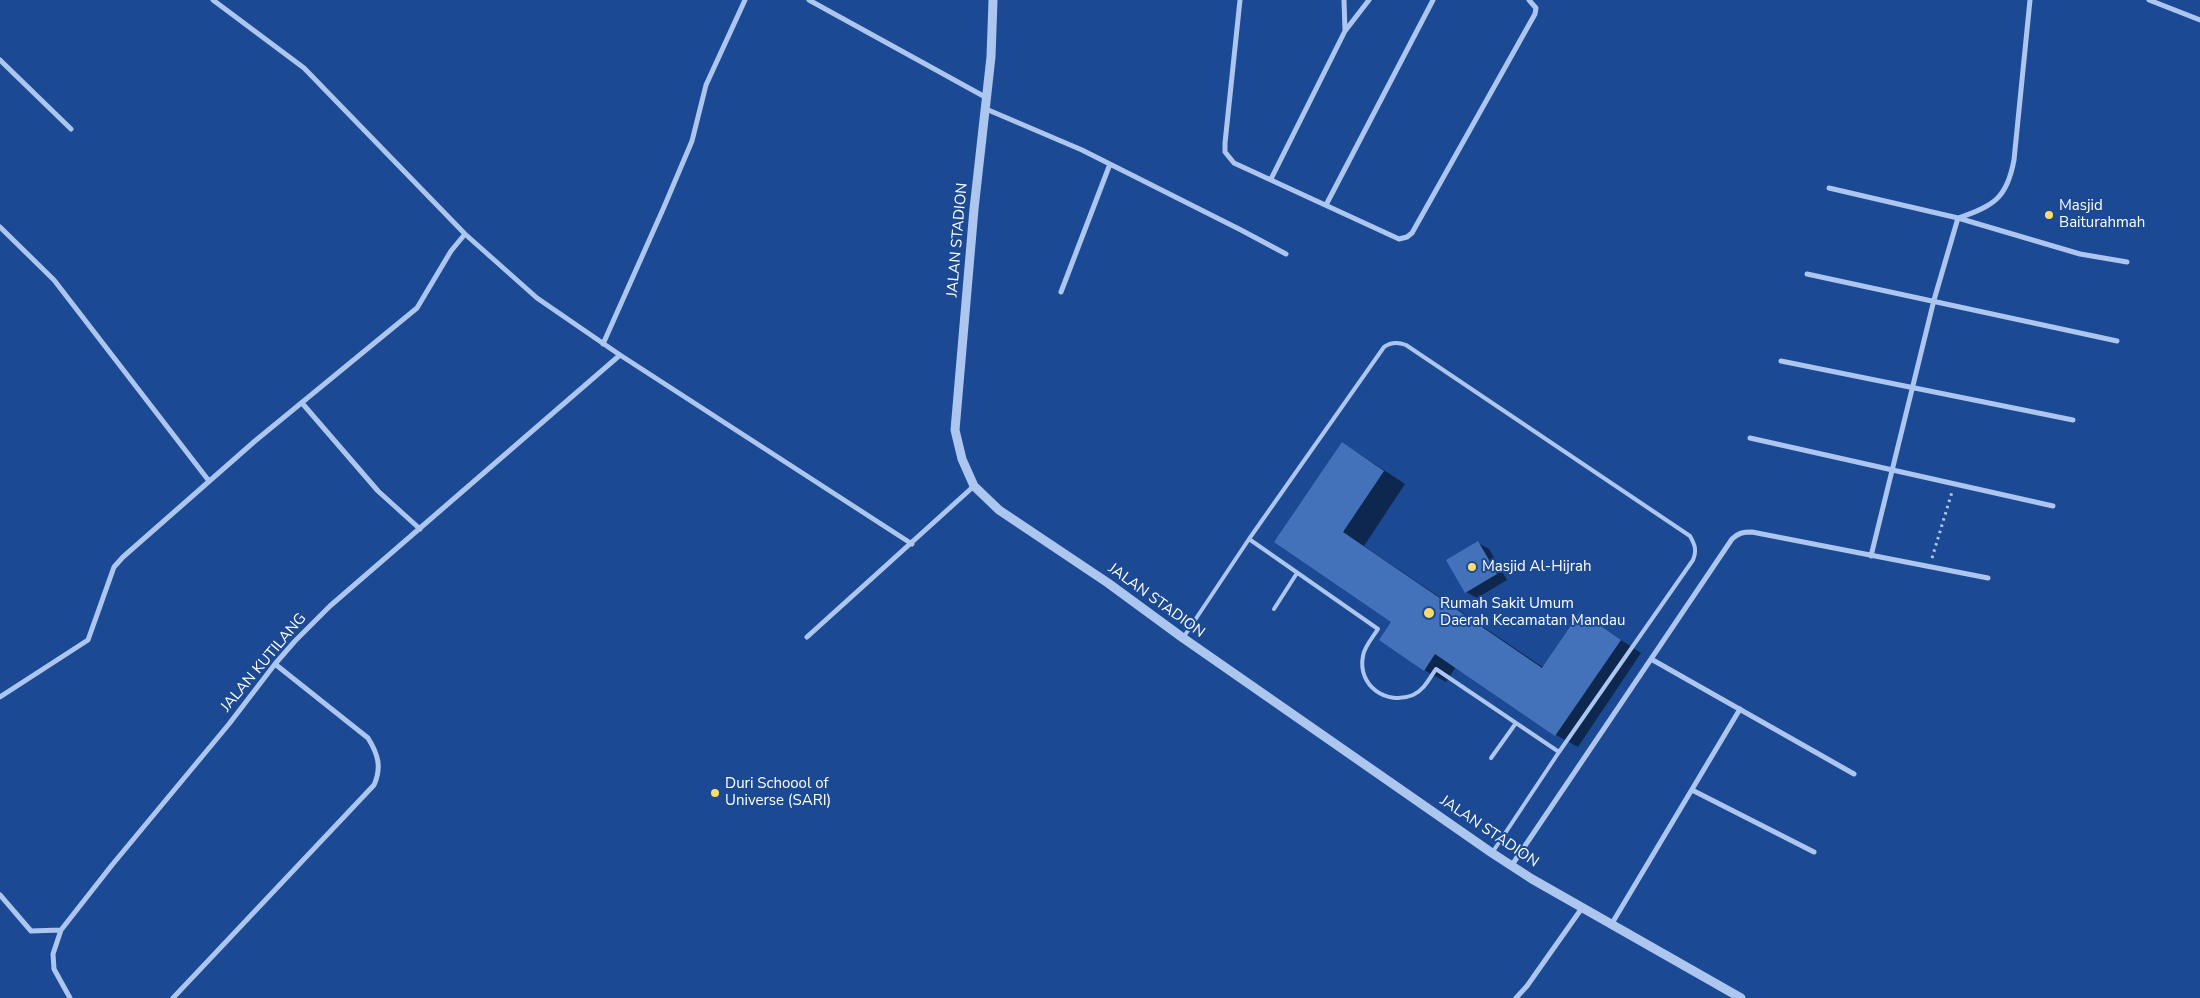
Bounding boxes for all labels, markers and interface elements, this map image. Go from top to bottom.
street label: JALAN STADION [944,182,972,298]
place label: Masjid Baiturahmah [2059,197,2145,232]
marker: Masjid Baiturahmah [2043,209,2055,221]
place label: Masjid Al-Hijrah [1482,558,1591,576]
street label: JALAN STADION [1104,560,1208,642]
marker: Masjid Al-Hijrah [1466,561,1478,573]
place label: Rumah Sakit Umum Daerah Kecamatan Mandau [1440,595,1625,630]
marker: Rumah Sakit Umum Daerah Kecamatan Mandau [1422,606,1436,620]
street label: JALAN KUTILANG [217,610,311,716]
place label: Duri Schoool of Universe (SARI) [725,775,831,810]
marker: Duri Schoool of Universe (SARI) [709,787,721,799]
street label: JALAN STADION [1436,792,1542,872]

